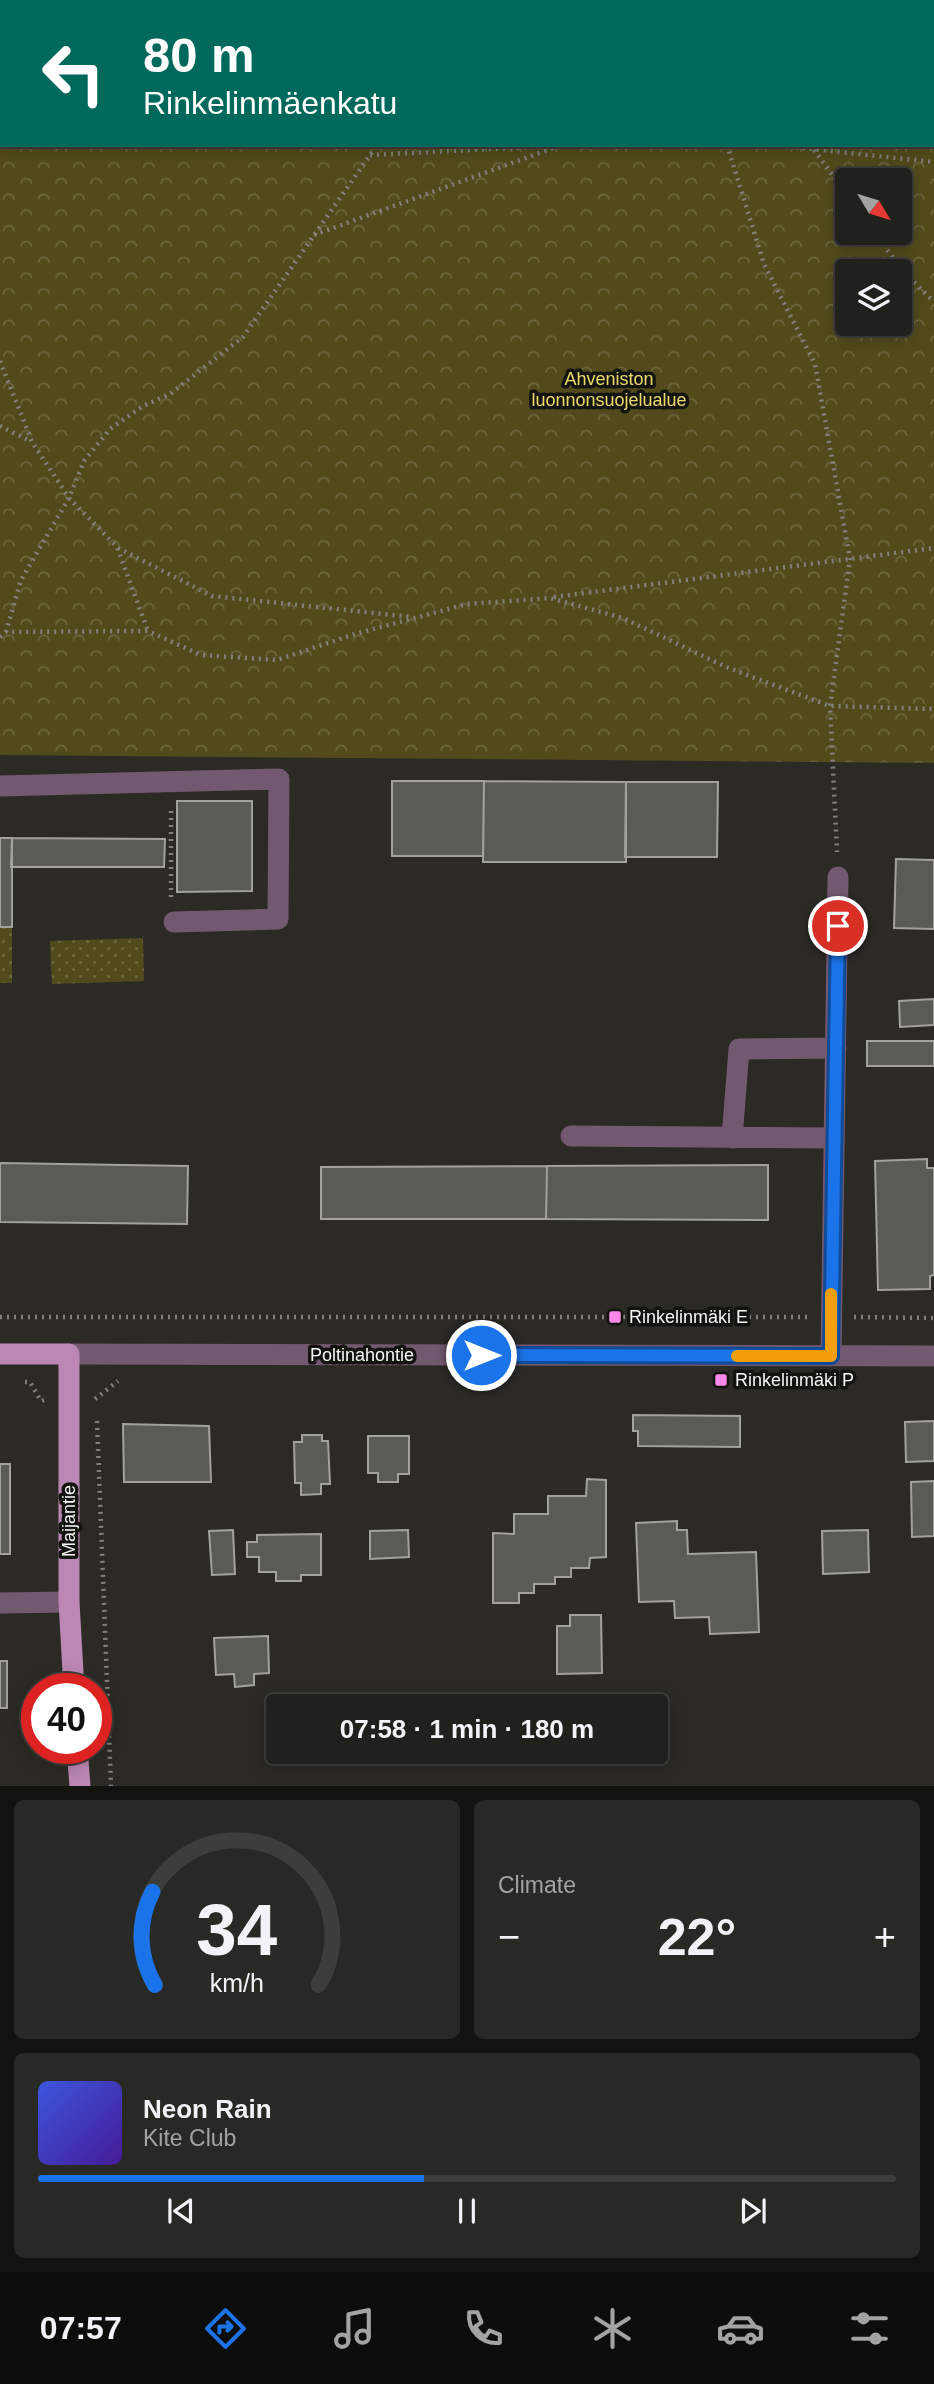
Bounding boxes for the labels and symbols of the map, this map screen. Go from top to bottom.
north arrow [835,168,912,245]
park label: Ahveniston luonnonsuojelualue [531,369,687,410]
pin [808,896,868,956]
place label: Rinkelinmäki E [629,1307,748,1327]
marker: Rinkelinmäki E [607,1309,623,1325]
position arrow [444,1318,518,1392]
street label: Poltinahontie [310,1345,414,1365]
place label: Rinkelinmäki P [735,1370,854,1390]
marker: Rinkelinmäki P [713,1372,729,1388]
street label: Maijantie [59,1485,79,1557]
speed limit sign: 40 [21,1673,112,1764]

